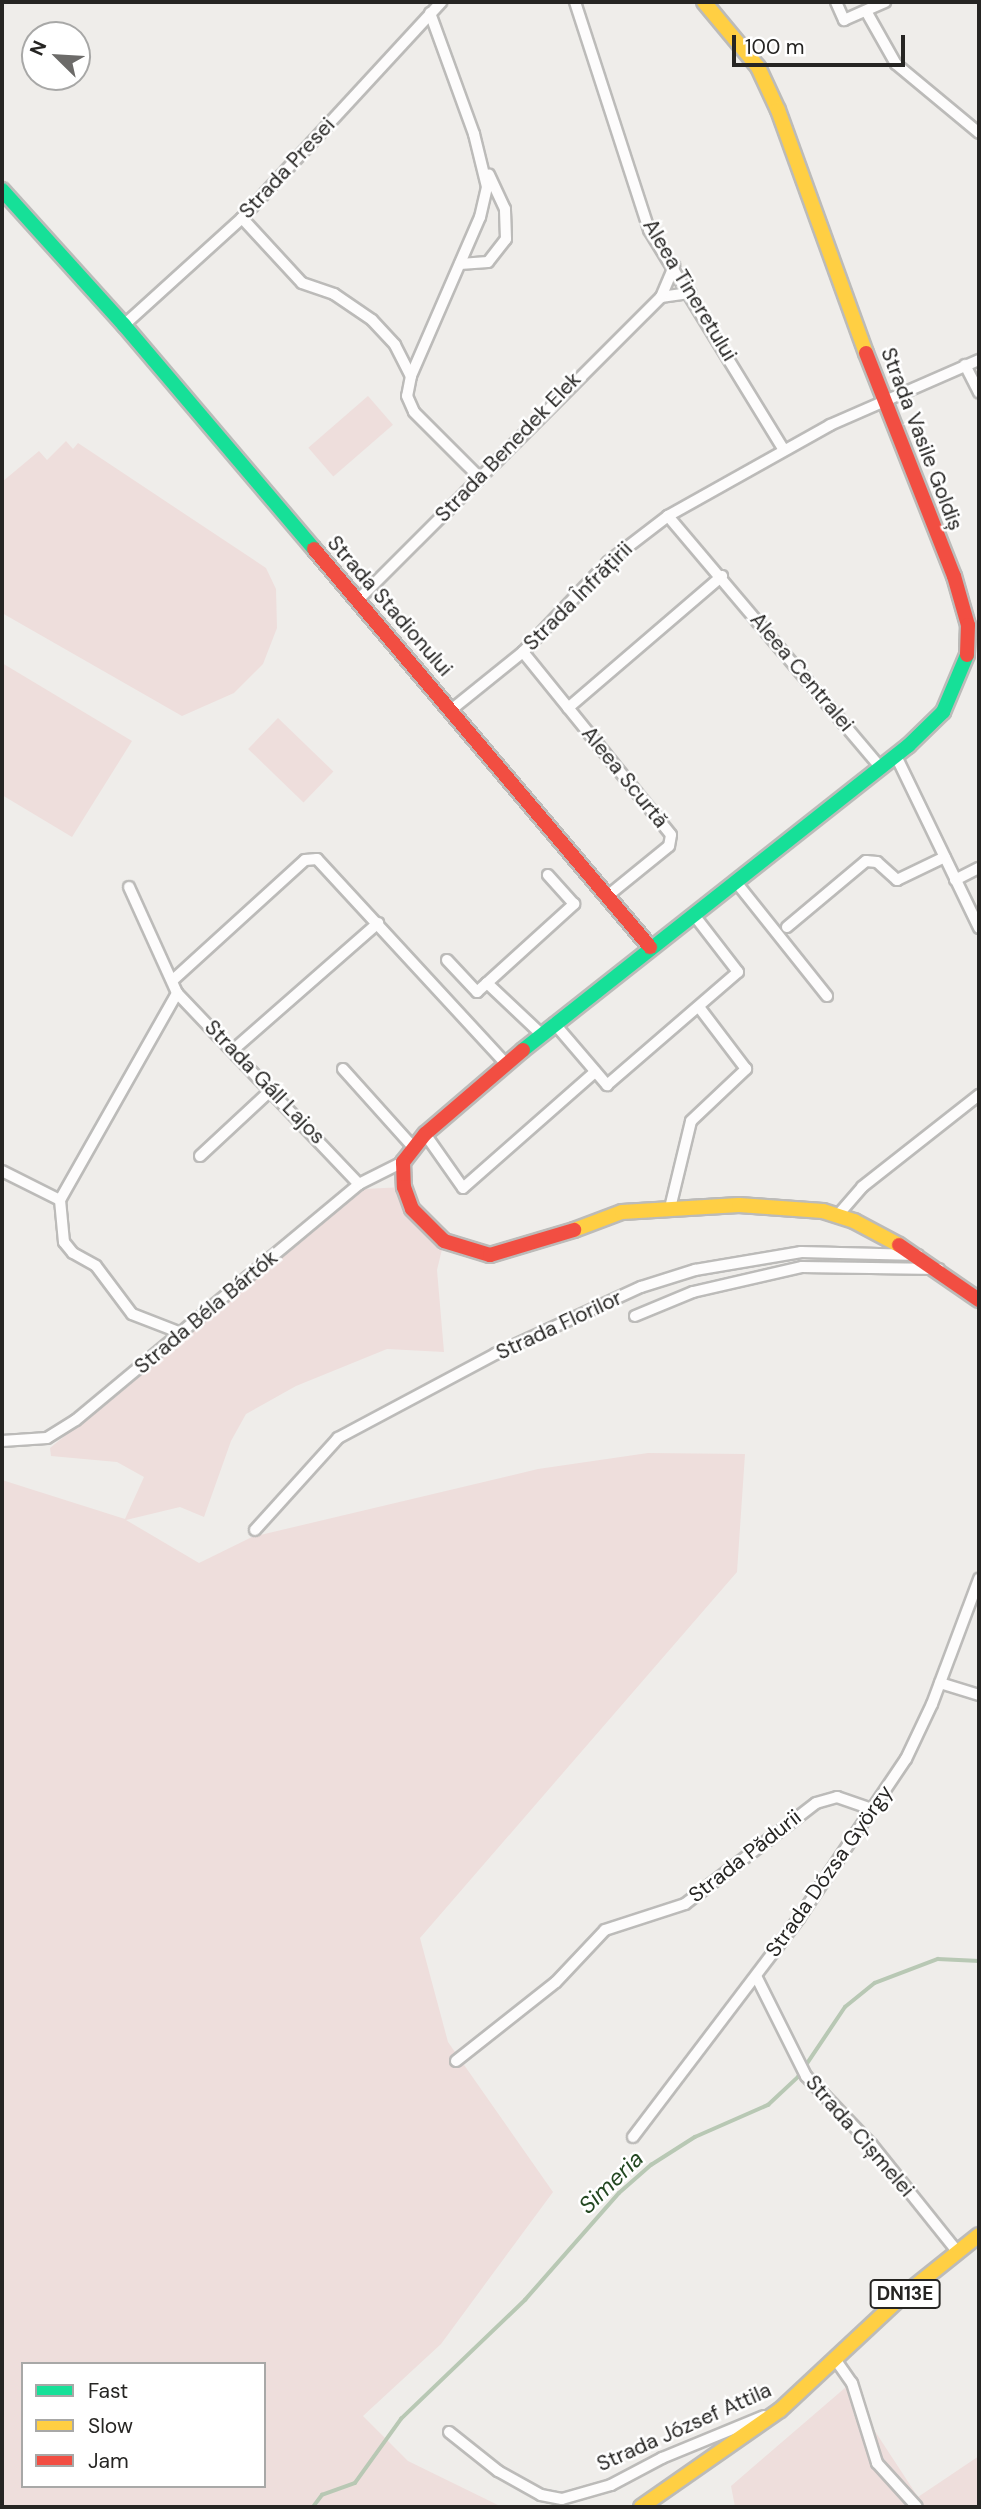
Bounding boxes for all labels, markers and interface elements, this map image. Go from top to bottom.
north arrow [21,21,91,91]
scale bar [736,21,909,65]
text: 100 m [745,33,805,61]
text: N [24,37,52,59]
street label: Strada Presei [234,112,340,224]
street label: Aleea Tineretului [638,214,742,366]
street label: Strada Vasile Goldiș [876,344,968,534]
street label: Strada Benedek Elek [430,367,586,527]
street label: Strada Stadionului [322,531,458,681]
street label: Strada Înfrățirii [518,536,638,656]
street label: Aleea Centralei [745,607,859,737]
street label: Aleea Scurtă [576,721,674,833]
street label: Strada Gáll Lajos [199,1015,331,1149]
street label: Strada Béla Bártók [129,1245,283,1379]
street label: Strada Florilor [492,1285,626,1365]
street label: Strada Dózsa György [760,1780,898,1962]
street label: Strada Pădurii [684,1804,806,1908]
street label: Strada Cișmelei [800,2070,920,2202]
water label: Simeria [573,2145,649,2219]
road number: DN13E [868,2278,942,2310]
legend [21,2362,266,2488]
text: Fast [88,2377,128,2405]
street label: Strada József Attila [593,2377,775,2477]
text: Slow [88,2412,133,2440]
text: Jam [88,2447,129,2475]

